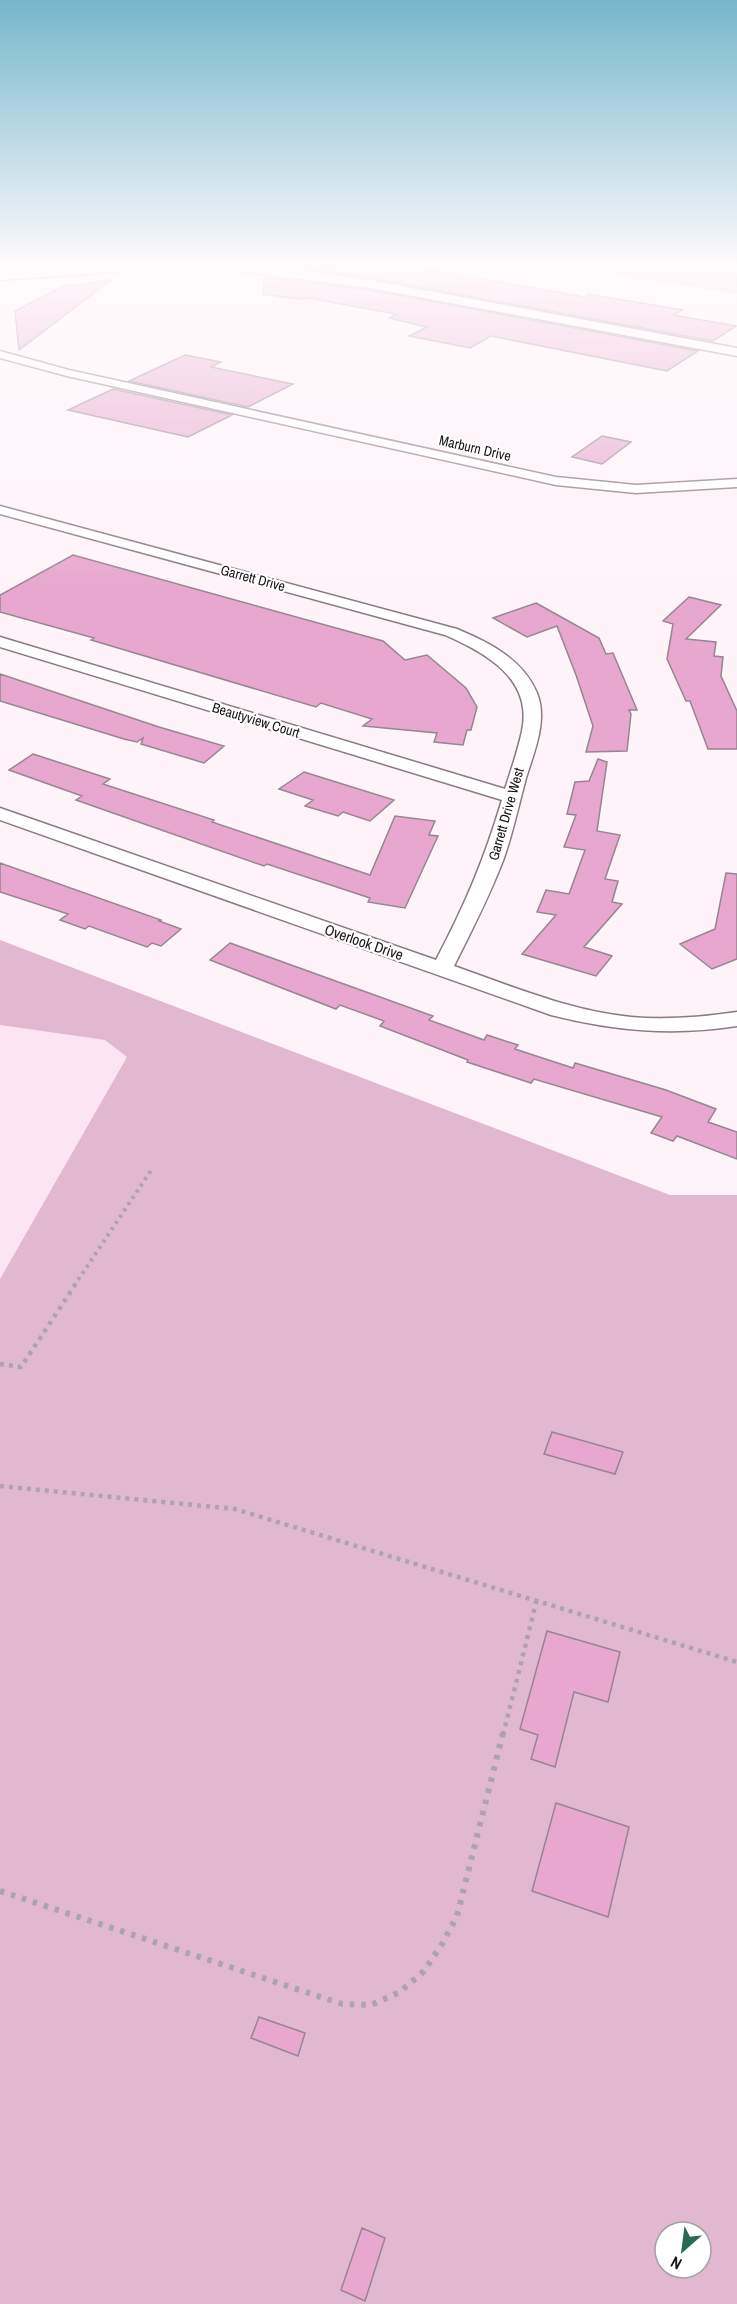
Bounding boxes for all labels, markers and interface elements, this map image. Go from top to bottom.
street label: Marburn Drive [437,431,513,465]
street label: Garrett Drive [219,561,287,595]
street label: Beautyview Court [210,698,302,742]
street label: Garrett Drive West [484,766,528,862]
street label: Overlook Drive [322,919,406,965]
north arrow [653,2220,713,2280]
text: N [667,2251,685,2275]

